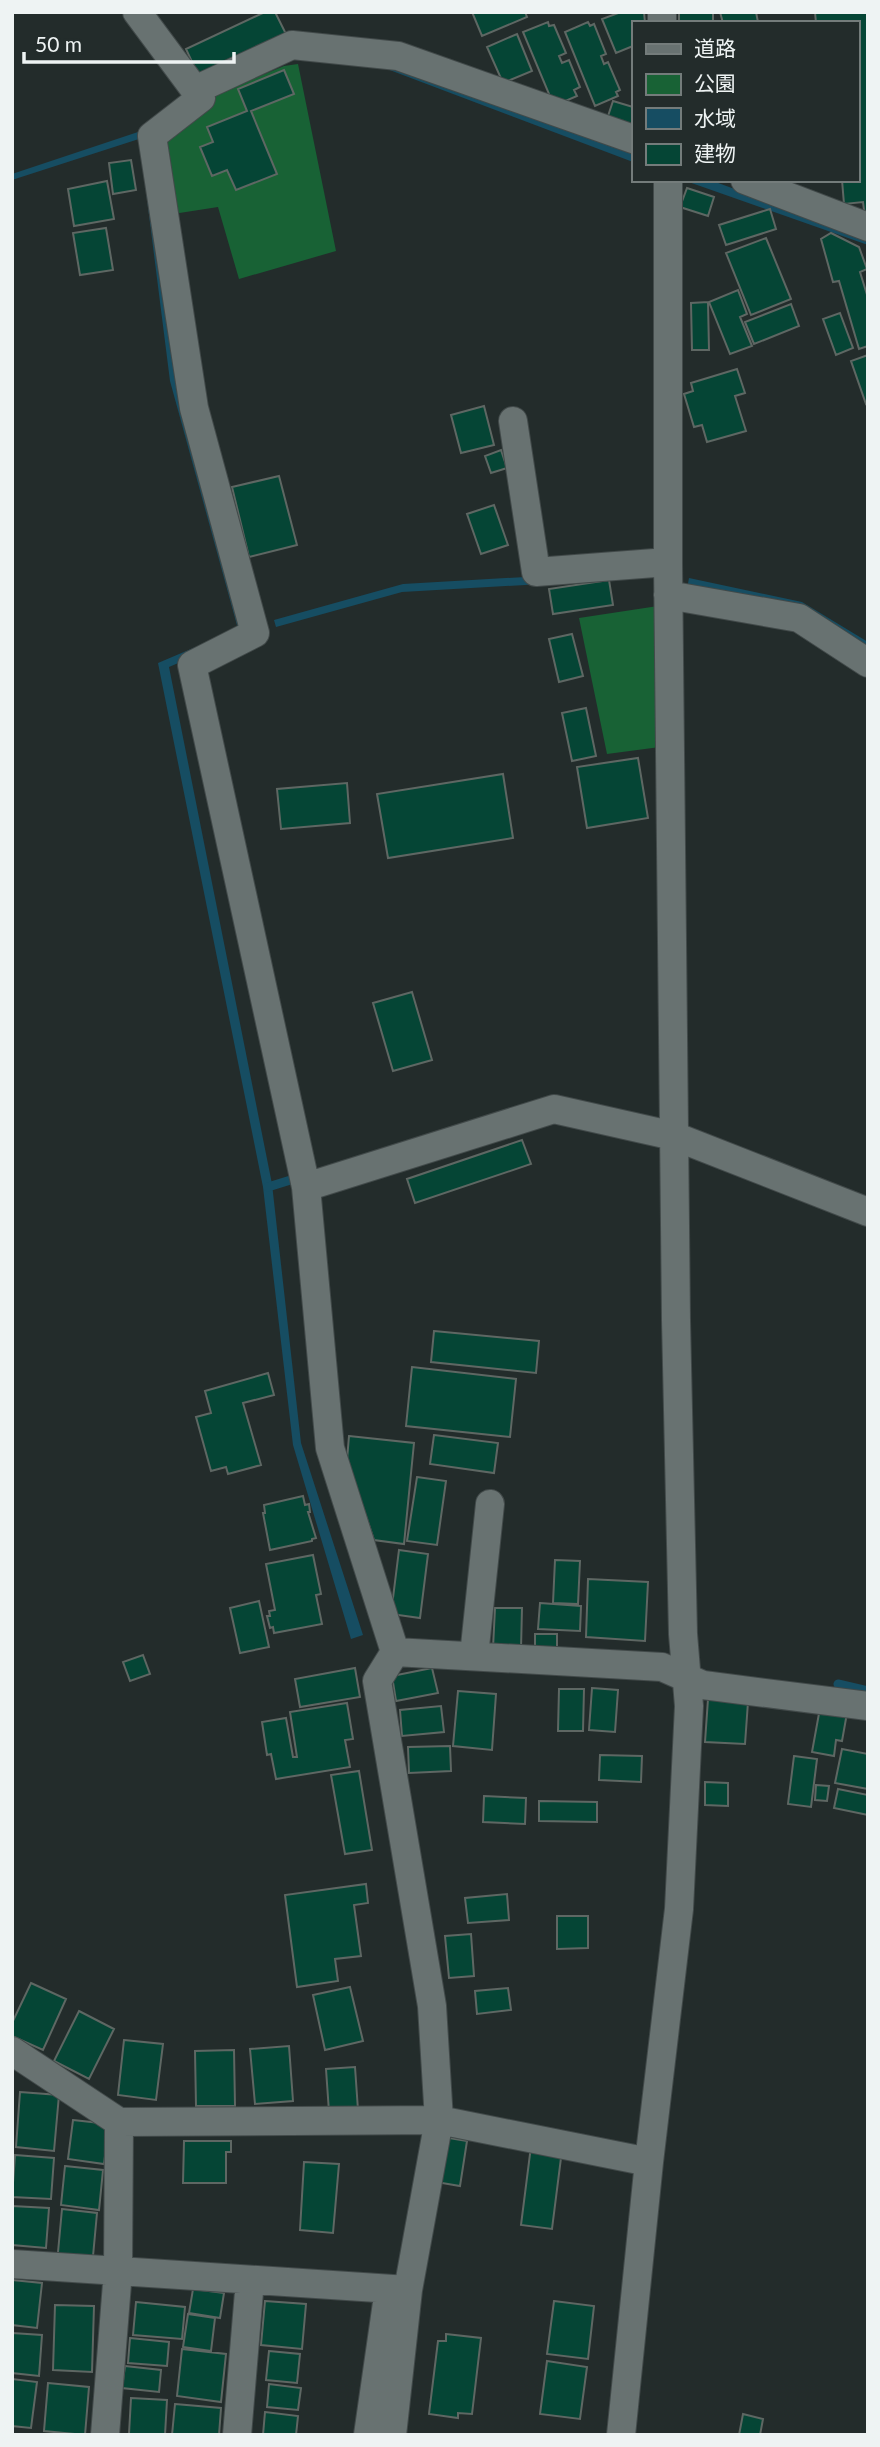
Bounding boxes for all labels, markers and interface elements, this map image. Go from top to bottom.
scale bar [24,21,234,65]
legend [632,21,859,182]
text: 50 m [35,31,82,56]
text: 道路 [694,35,736,60]
text: 公園 [694,70,736,95]
text: 水域 [694,105,736,130]
text: 建物 [694,140,736,165]

